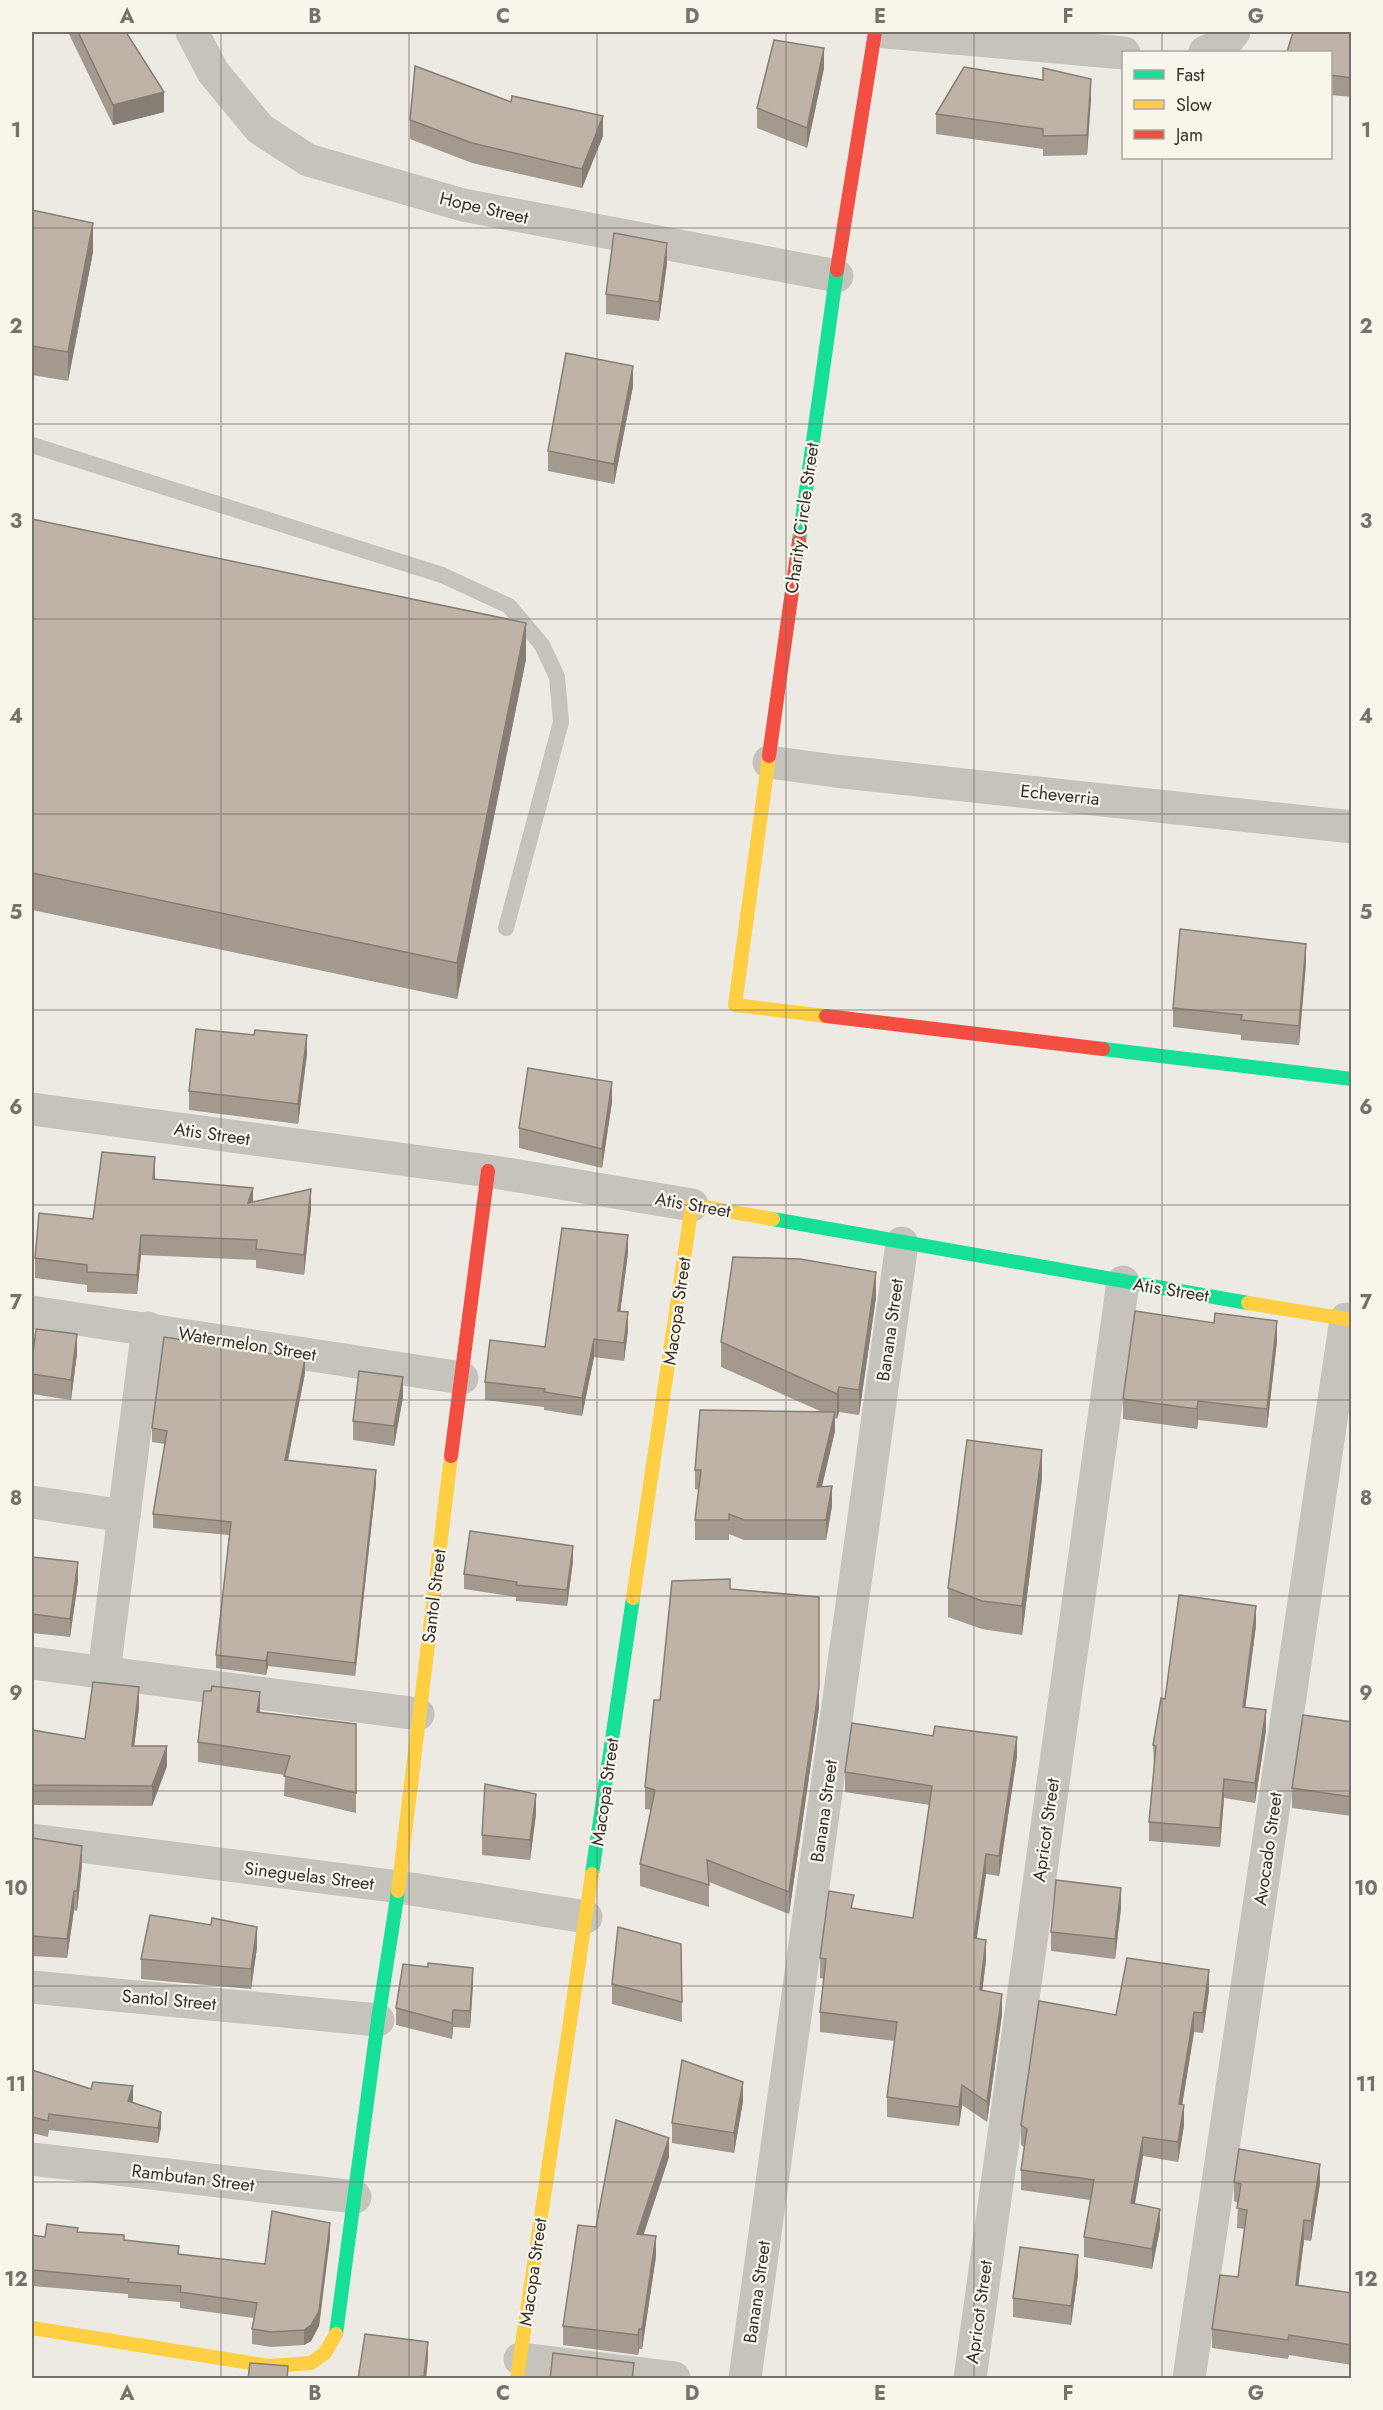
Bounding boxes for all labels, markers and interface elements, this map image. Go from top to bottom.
text: A [119,2,135,31]
text: B [308,2,322,31]
text: C [496,2,510,31]
text: D [685,2,699,31]
text: E [874,2,886,31]
text: F [1062,2,1074,31]
text: G [1248,2,1264,31]
legend [1122,51,1332,159]
text: Fast [1176,62,1205,88]
text: Slow [1176,92,1213,118]
text: 1 [11,116,21,145]
text: 1 [1361,116,1371,145]
text: Jam [1174,122,1203,148]
street label: Hope Street [437,185,532,231]
text: 2 [9,312,23,341]
text: 2 [1359,312,1373,341]
street label: Charity Circle Street [779,440,826,595]
text: 3 [10,507,22,536]
text: 3 [1360,507,1372,536]
text: 4 [9,702,23,731]
text: 4 [1359,702,1373,731]
street label: Echeverria [1019,778,1101,812]
text: 5 [10,898,23,927]
text: 5 [1360,898,1373,927]
text: 6 [9,1093,23,1122]
text: 6 [1359,1093,1373,1122]
street label: Atis Street [172,1116,252,1152]
street label: Atis Street [653,1186,734,1225]
street label: Macopa Street [657,1255,698,1367]
street label: Atis Street [1131,1271,1211,1309]
street label: Banana Street [870,1276,910,1383]
text: 7 [10,1288,23,1317]
text: 7 [1360,1288,1373,1317]
street label: Watermelon Street [176,1320,319,1368]
text: 8 [10,1484,22,1513]
text: 8 [1360,1484,1372,1513]
street label: Santol Street [415,1547,453,1645]
text: 9 [9,1679,23,1708]
text: 9 [1359,1679,1373,1708]
street label: Macopa Street [585,1736,626,1848]
street label: Banana Street [804,1757,844,1864]
street label: Apricot Street [1026,1776,1066,1883]
street label: Avocado Street [1247,1790,1289,1907]
street label: Sineguelas Street [243,1855,376,1897]
text: 10 [4,1874,28,1903]
text: 10 [1354,1874,1378,1903]
street label: Santol Street [121,1983,218,2017]
text: 11 [6,2070,26,2099]
text: 11 [1356,2070,1376,2099]
street label: Rambutan Street [130,2158,256,2198]
street label: Macopa Street [513,2216,554,2328]
street label: Banana Street [737,2238,777,2345]
street label: Apricot Street [959,2258,999,2365]
text: 12 [4,2265,28,2294]
text: 12 [1354,2265,1378,2294]
text: A [119,2379,135,2408]
text: B [308,2379,322,2408]
text: C [496,2379,510,2408]
text: D [685,2379,699,2408]
text: E [874,2379,886,2408]
text: F [1062,2379,1074,2408]
text: G [1248,2379,1264,2408]

